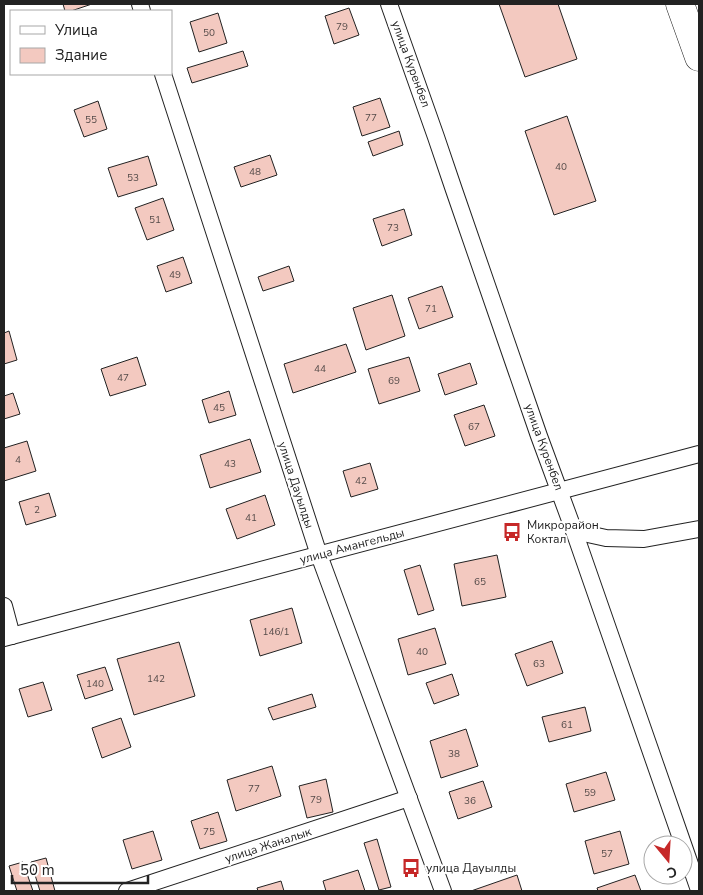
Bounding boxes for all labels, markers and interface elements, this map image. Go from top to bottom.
legend [10,10,172,75]
street label: улица Куренбел [388,18,434,110]
text: Улица [54,20,98,40]
house number: 79 [336,20,348,34]
house number: 50 [203,26,215,40]
text: Здание [55,45,107,65]
house number: 77 [365,111,377,125]
house number: 55 [85,113,97,127]
house number: 40 [555,160,567,174]
house number: 48 [249,165,261,179]
house number: 53 [127,171,139,185]
house number: 51 [149,213,161,227]
house number: 73 [387,221,399,235]
house number: 49 [169,268,181,282]
house number: 71 [425,302,437,316]
house number: 44 [314,362,326,376]
house number: 47 [117,371,129,385]
house number: 69 [388,374,400,388]
house number: 45 [213,401,225,415]
street label: улица Куренбел [521,401,567,493]
house number: 67 [468,420,480,434]
street label: улица Дауылды [274,440,318,530]
house number: 4 [15,453,21,467]
house number: 43 [224,457,236,471]
house number: 42 [355,474,367,488]
house number: 2 [34,503,40,517]
house number: 41 [245,511,257,525]
place label: Микрорайон Коктал [527,517,599,547]
bus stop icon: Микрорайон Коктал [501,521,523,543]
street label: улица Амангельды [298,524,406,568]
house number: 65 [474,575,486,589]
house number: 146/1 [263,625,289,639]
house number: 40 [416,645,428,659]
house number: 63 [533,657,545,671]
house number: 142 [147,672,165,686]
house number: 140 [86,677,104,691]
house number: 61 [561,718,573,732]
house number: 38 [448,747,460,761]
house number: 77 [248,782,260,796]
house number: 59 [584,786,596,800]
house number: 79 [310,793,322,807]
house number: 36 [464,794,476,808]
street label: улица Жаналык [223,823,314,867]
house number: 75 [203,825,215,839]
north arrow [643,835,693,885]
house number: 57 [601,847,613,861]
scale bar [12,852,149,884]
bus stop icon: улица Дауылды [400,857,422,879]
text: 50 m [20,860,55,880]
place label: улица Дауылды [426,860,516,876]
text: С [664,861,679,883]

